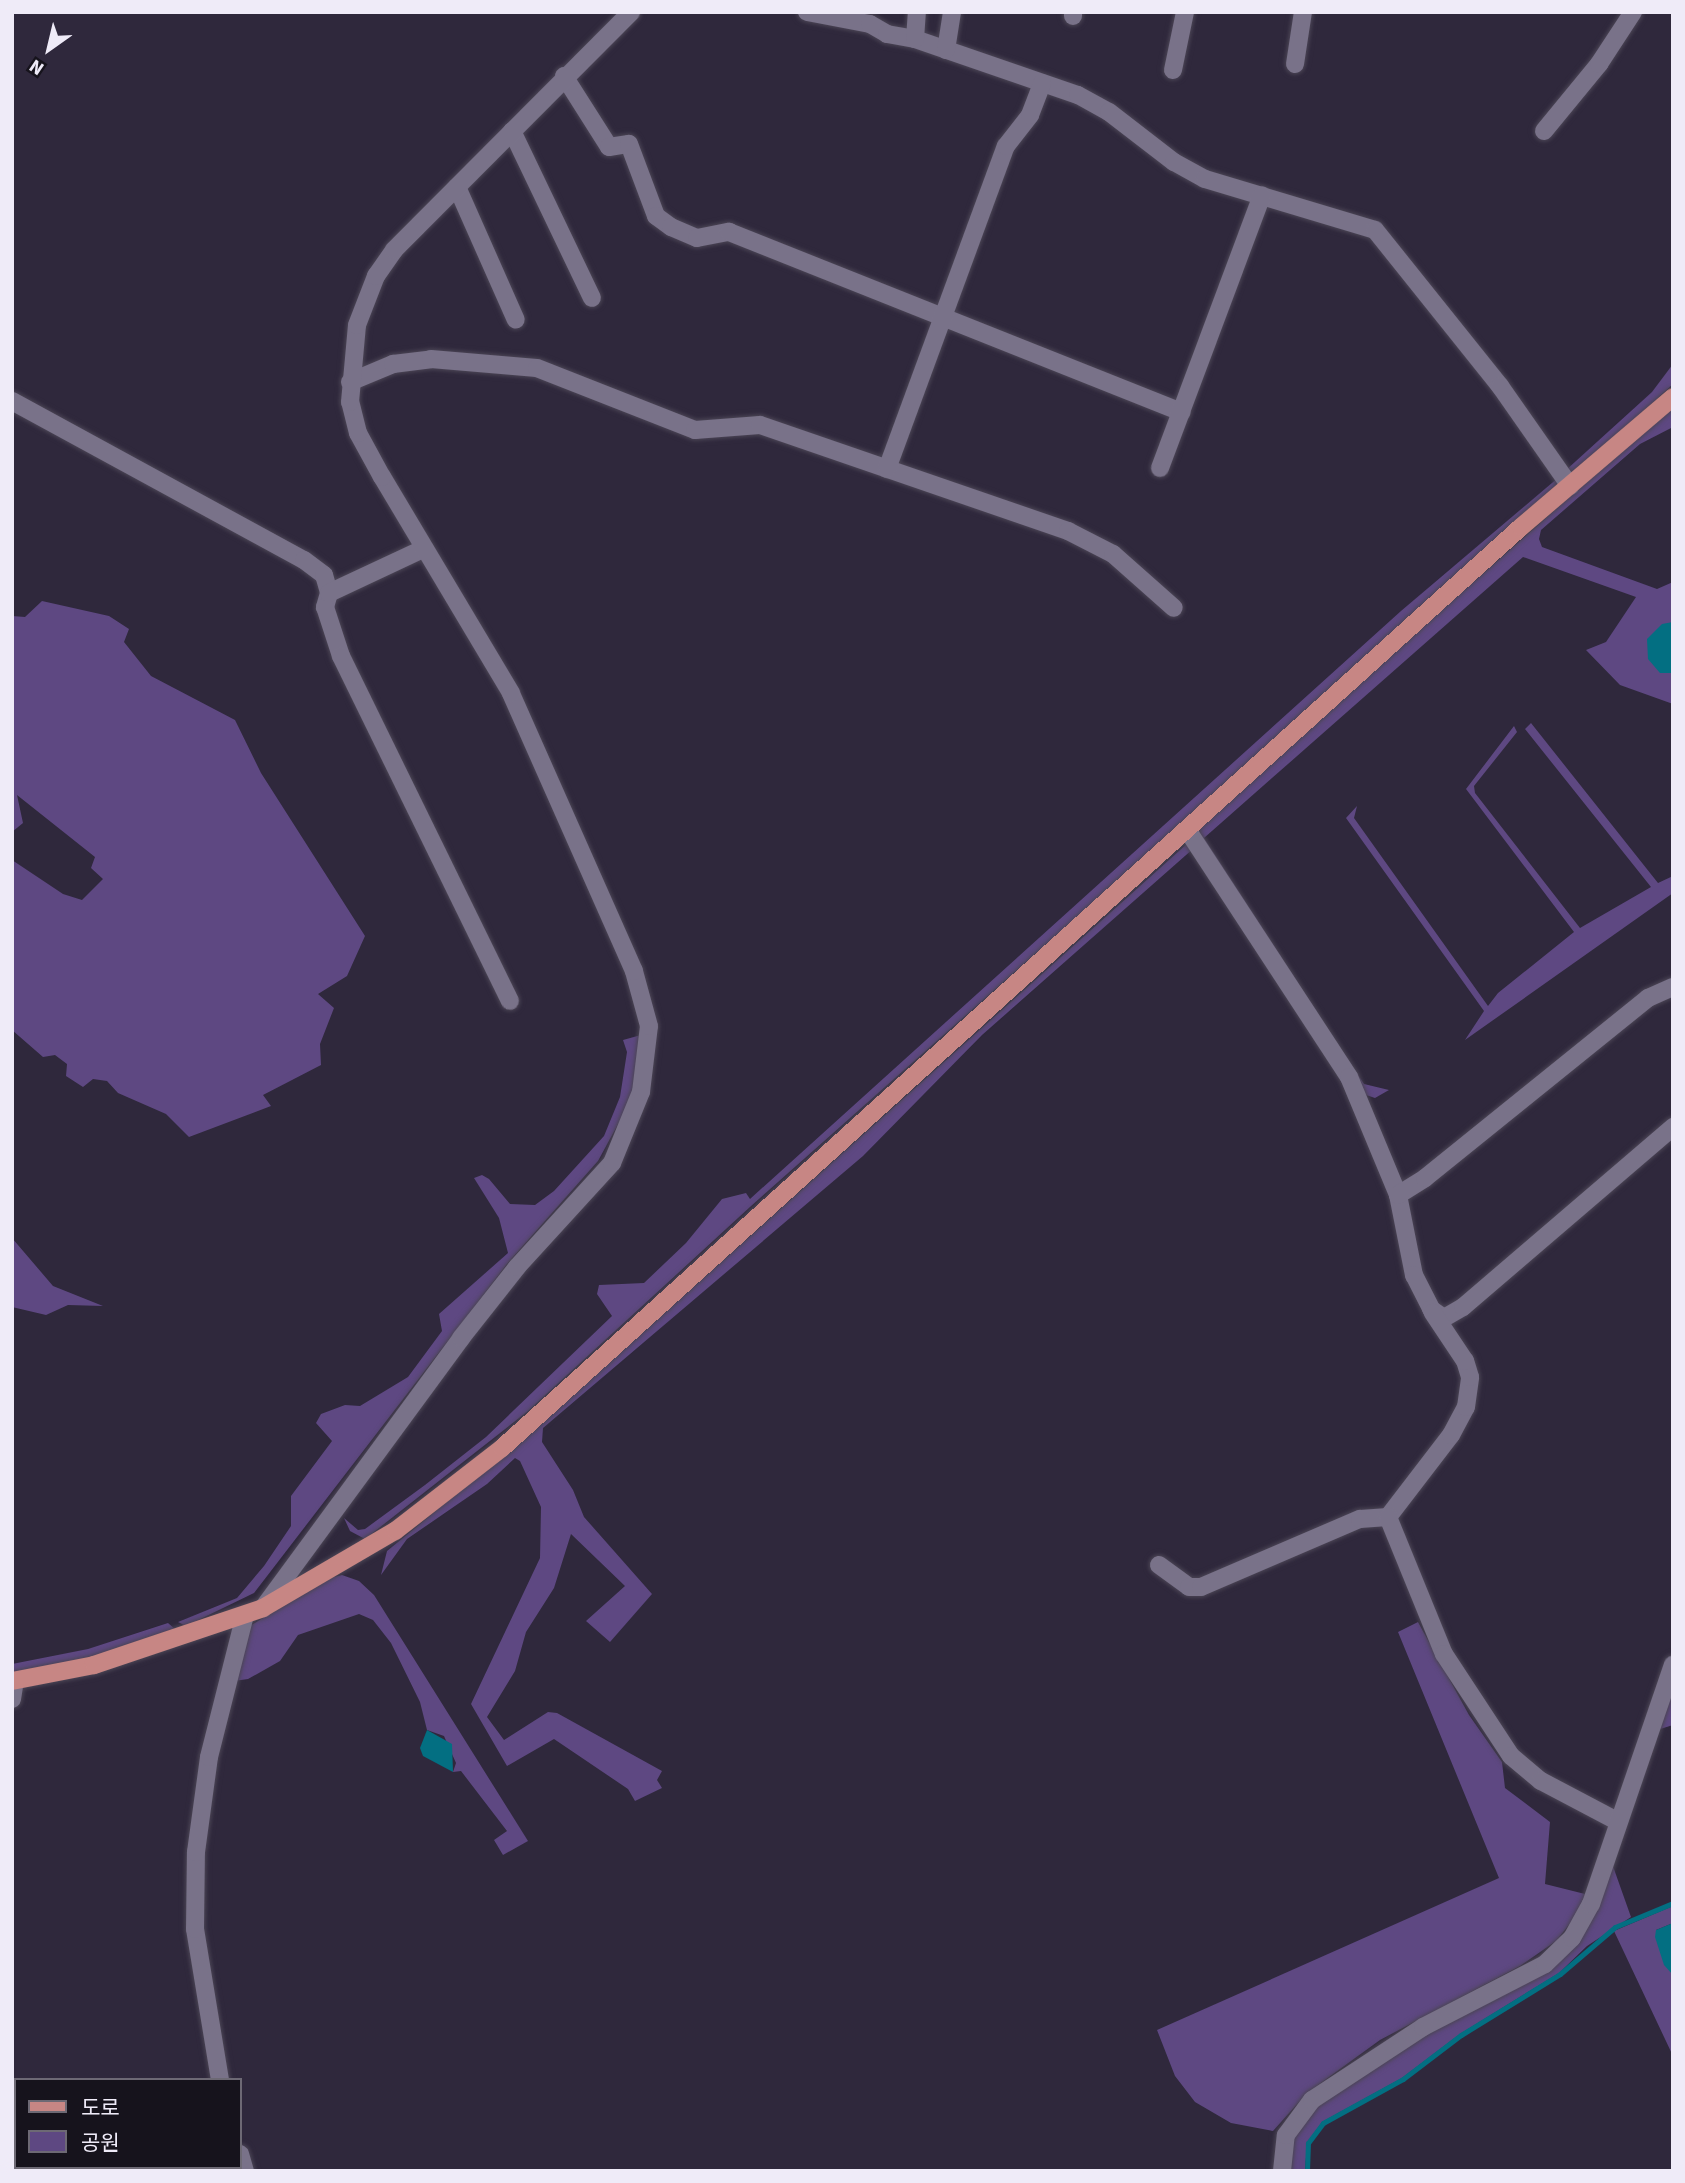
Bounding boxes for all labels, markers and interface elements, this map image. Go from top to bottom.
north arrow [14,14,84,84]
text: N [24,52,50,82]
legend [14,2078,242,2169]
text: 도로 [81,2093,120,2123]
text: 공원 [81,2128,120,2158]

